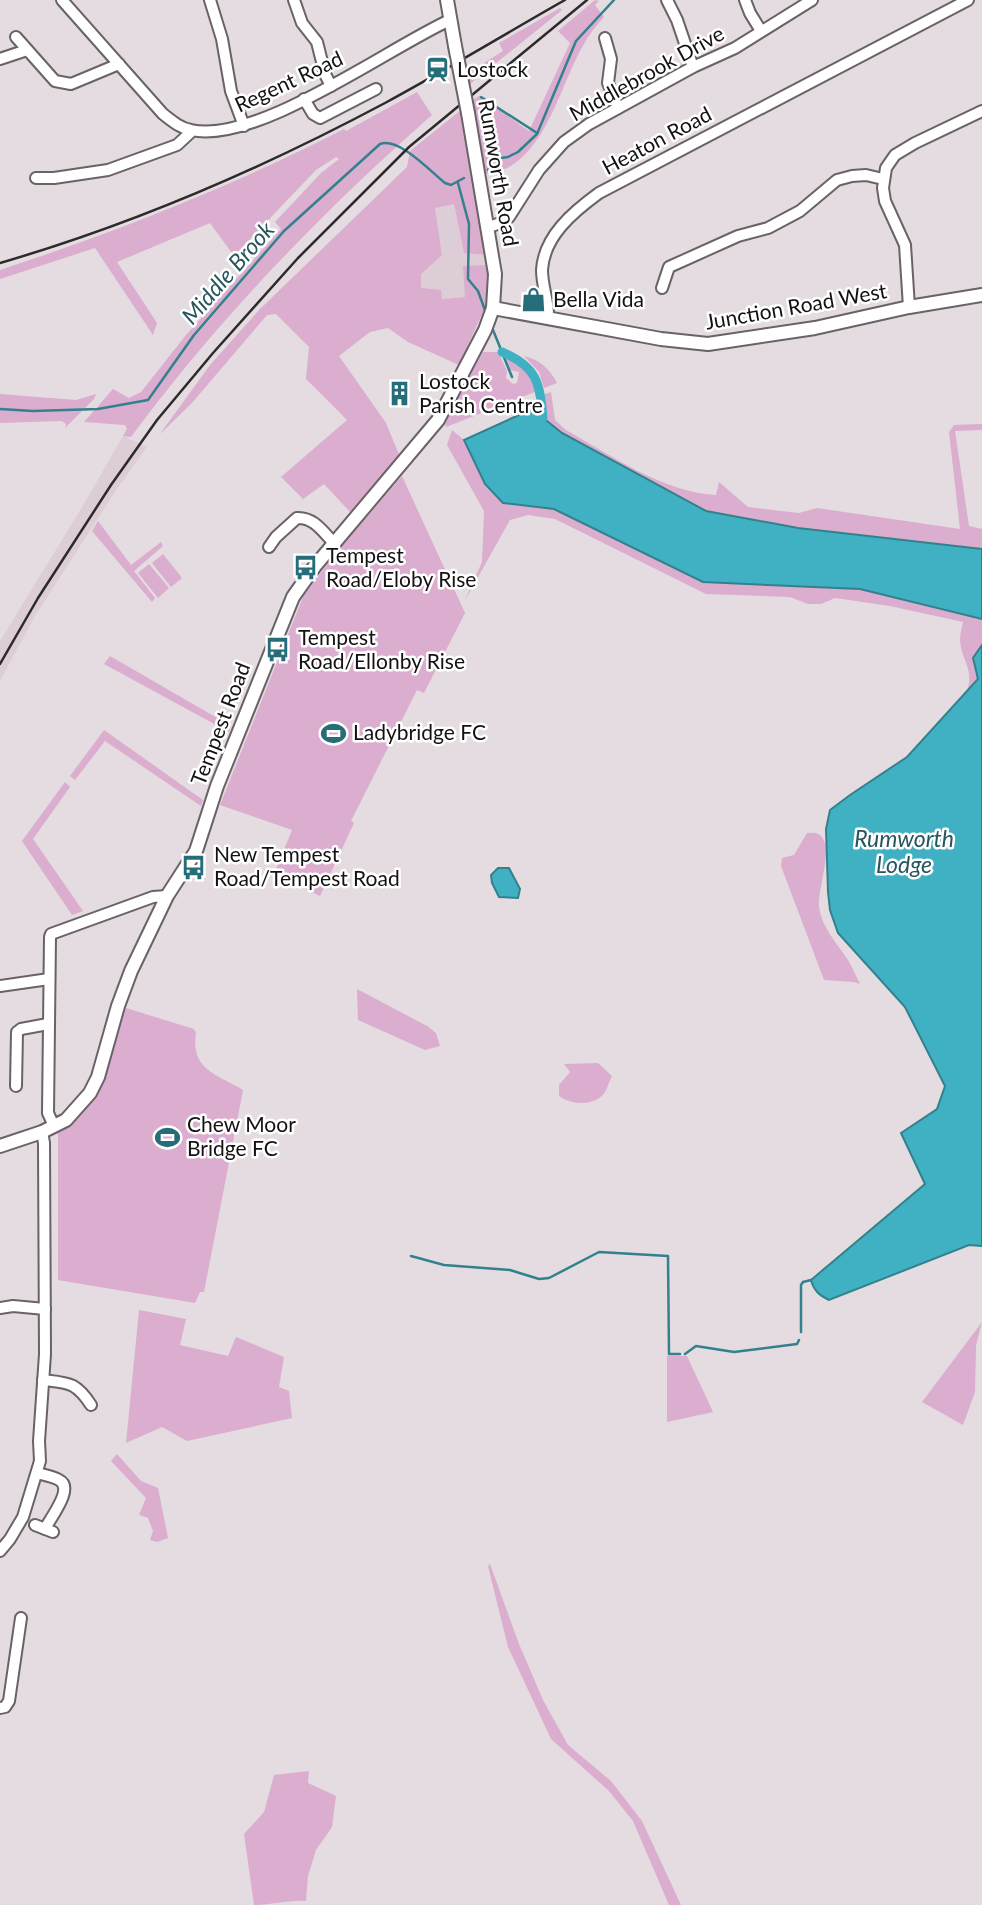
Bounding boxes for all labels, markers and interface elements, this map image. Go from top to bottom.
street label: Middlebrook Drive [565,20,728,126]
street label: Regent Road [230,45,346,117]
station icon: Lostock [423,56,451,84]
place label: Lostock [457,56,528,81]
street label: Rumworth Road [474,97,525,248]
street label: Heaton Road [597,100,715,179]
water label: Middle Brook [175,215,280,329]
street label: Junction Road West [703,277,889,334]
shop icon: Bella Vida [519,286,547,314]
place label: Bella Vida [553,286,644,311]
place label: Lostock Parish Centre [419,368,543,417]
building icon: Lostock Parish Centre [385,380,413,408]
place label: Tempest Road/Eloby Rise [326,542,476,591]
bus stop icon: Tempest Road/Eloby Rise [292,554,320,582]
place label: Tempest Road/Ellonby Rise [298,624,465,673]
bus stop icon: Tempest Road/Ellonby Rise [264,636,292,664]
street label: Tempest Road [185,658,254,788]
sports icon: Ladybridge FC [319,719,347,747]
place label: Ladybridge FC [353,719,486,744]
water label: Rumworth Lodge [854,824,954,878]
place label: New Tempest Road/Tempest Road [214,841,400,890]
bus stop icon: New Tempest Road/Tempest Road [180,853,208,881]
place label: Chew Moor Bridge FC [187,1111,296,1160]
sports icon: Chew Moor Bridge FC [153,1123,181,1151]

